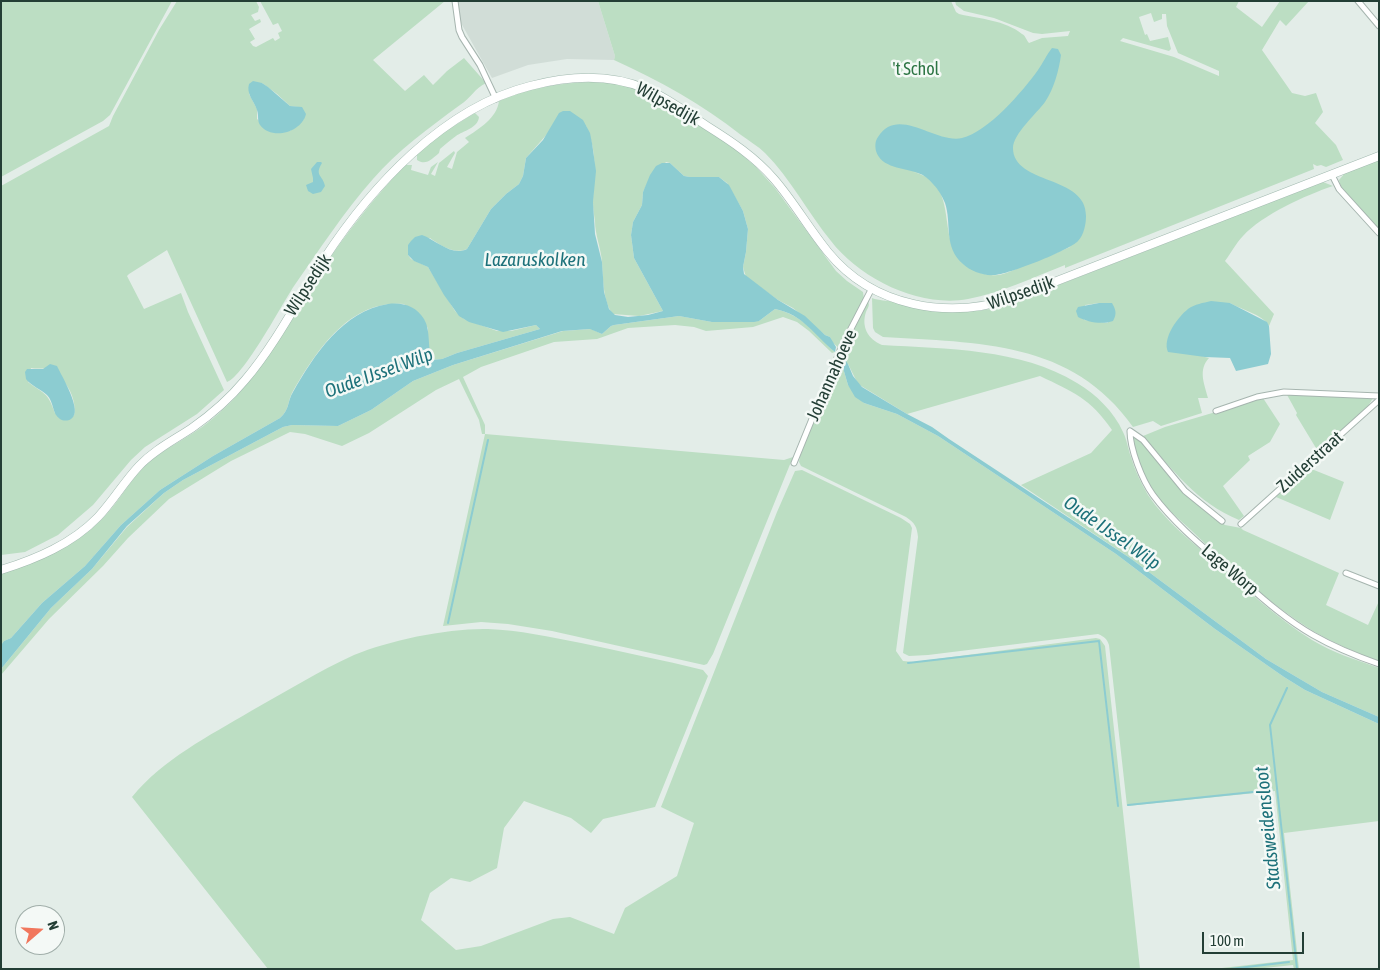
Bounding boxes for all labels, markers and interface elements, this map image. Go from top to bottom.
park label: 't Schol [893,58,939,80]
street label: Wilpsedijk [632,78,704,130]
water label: Lazaruskolken [485,249,585,271]
street label: Wilpsedijk [280,250,336,320]
street label: Wilpsedijk [985,271,1057,315]
street label: Johannahoeve [802,326,862,424]
water label: Oude IJssel Wilp [322,343,436,403]
street label: Zuiderstraat [1273,427,1347,497]
water label: Oude IJssel Wilp [1059,491,1165,575]
street label: Lage Worp [1197,540,1263,600]
water label: Stadsweidensloot [1250,765,1286,891]
north arrow [15,905,65,955]
text: N [44,919,62,932]
scale bar [1205,922,1308,954]
text: 100 m [1210,932,1244,949]

